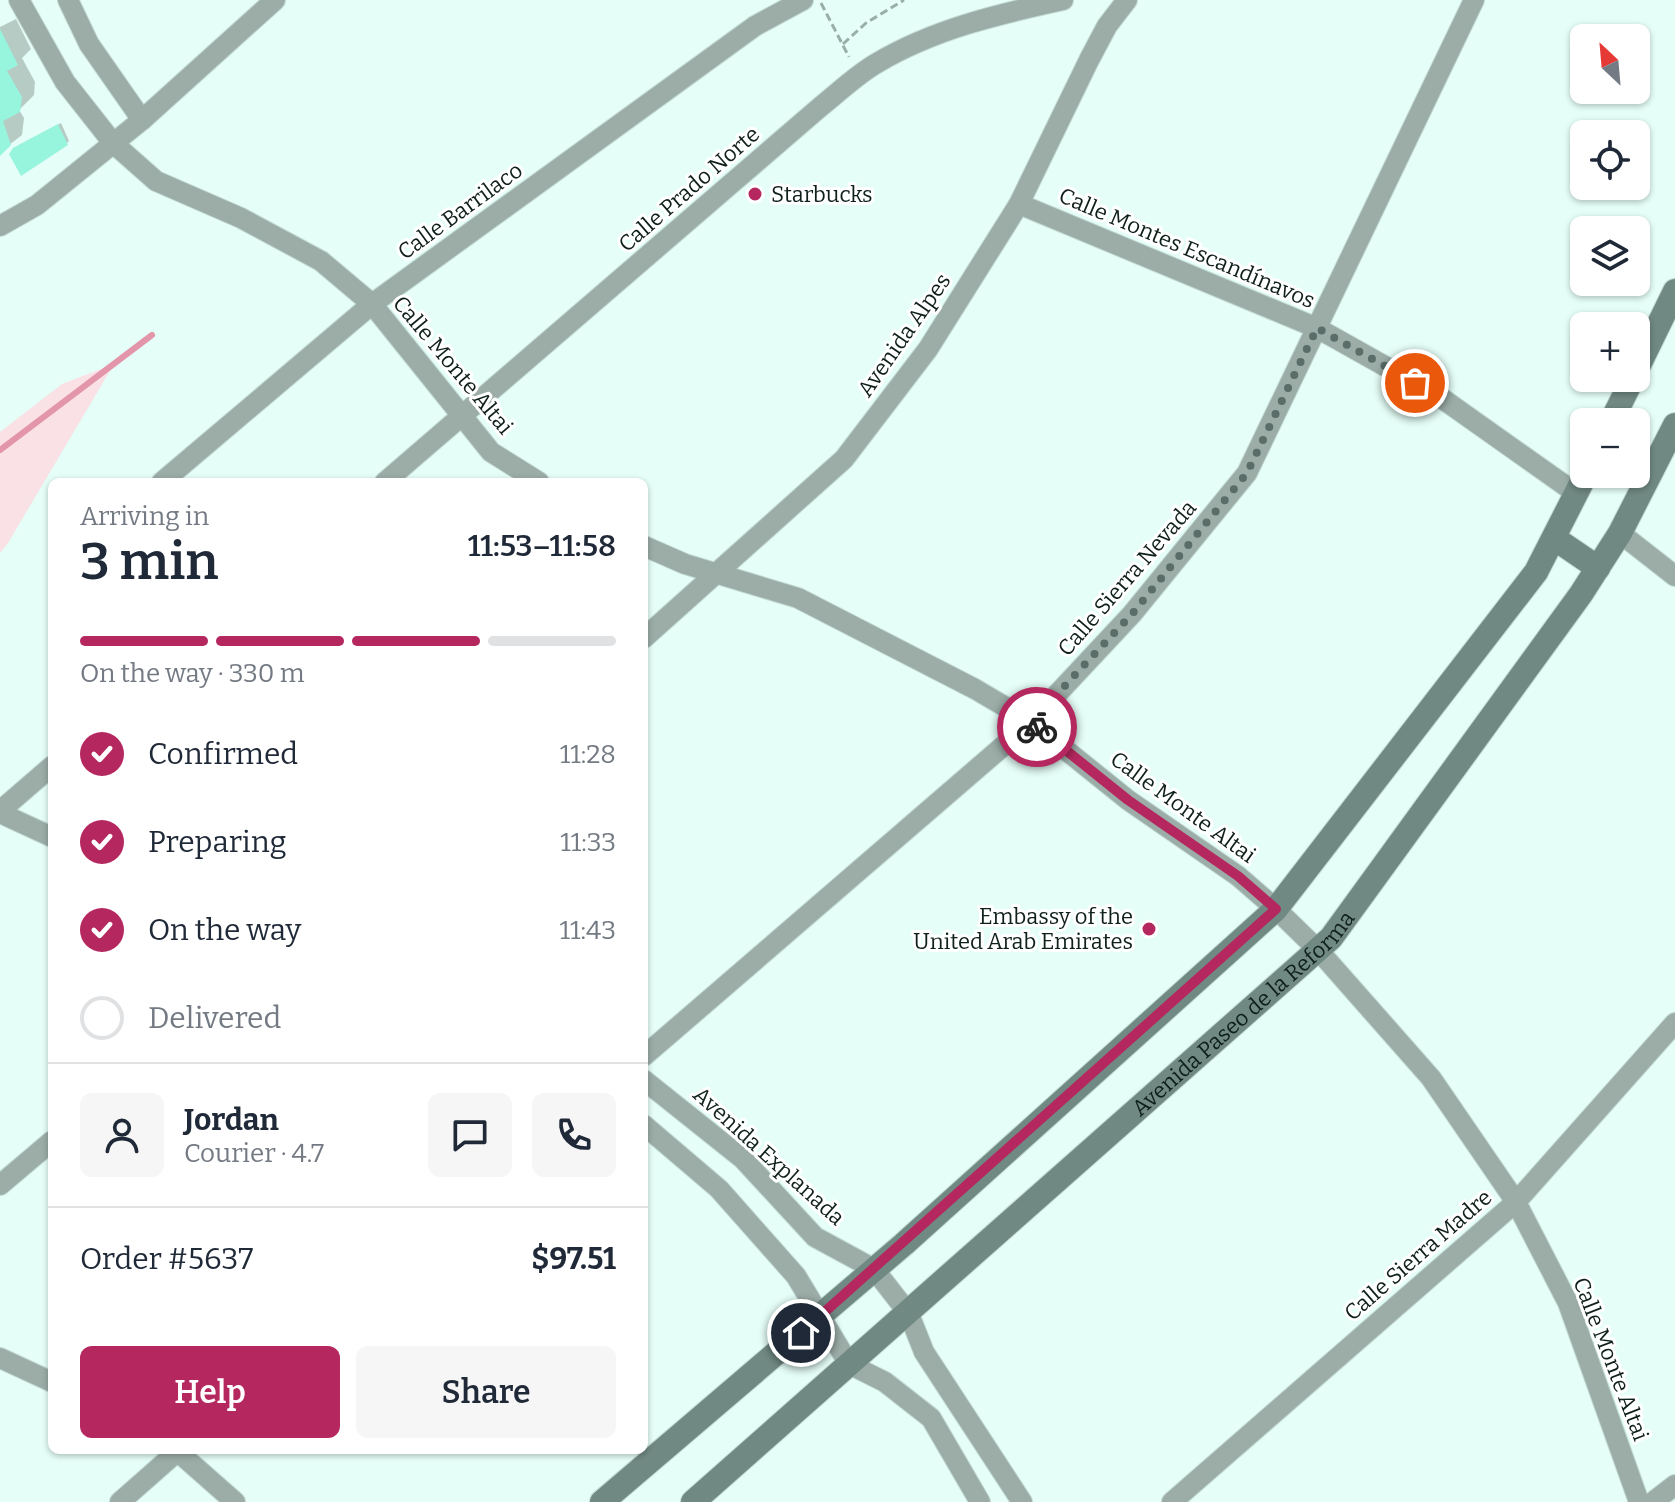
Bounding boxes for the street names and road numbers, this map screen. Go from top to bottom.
street label: Calle Prado Norte [613,120,765,258]
street label: Calle Barrilaco [392,157,528,265]
street label: Calle Montes Escandínavos [1055,182,1319,314]
street label: Avenida Alpes [851,268,957,402]
street label: Calle Monte Altai [387,290,519,440]
street label: Calle Sierra Nevada [1052,495,1202,661]
street label: Calle Monte Altai [1105,745,1261,869]
street label: Avenida Paseo de la Reforma [1126,905,1360,1121]
street label: Avenida Explanada [688,1081,850,1231]
street label: Calle Sierra Madre [1339,1184,1497,1326]
street label: Calle Monte Altai [1567,1274,1655,1445]

